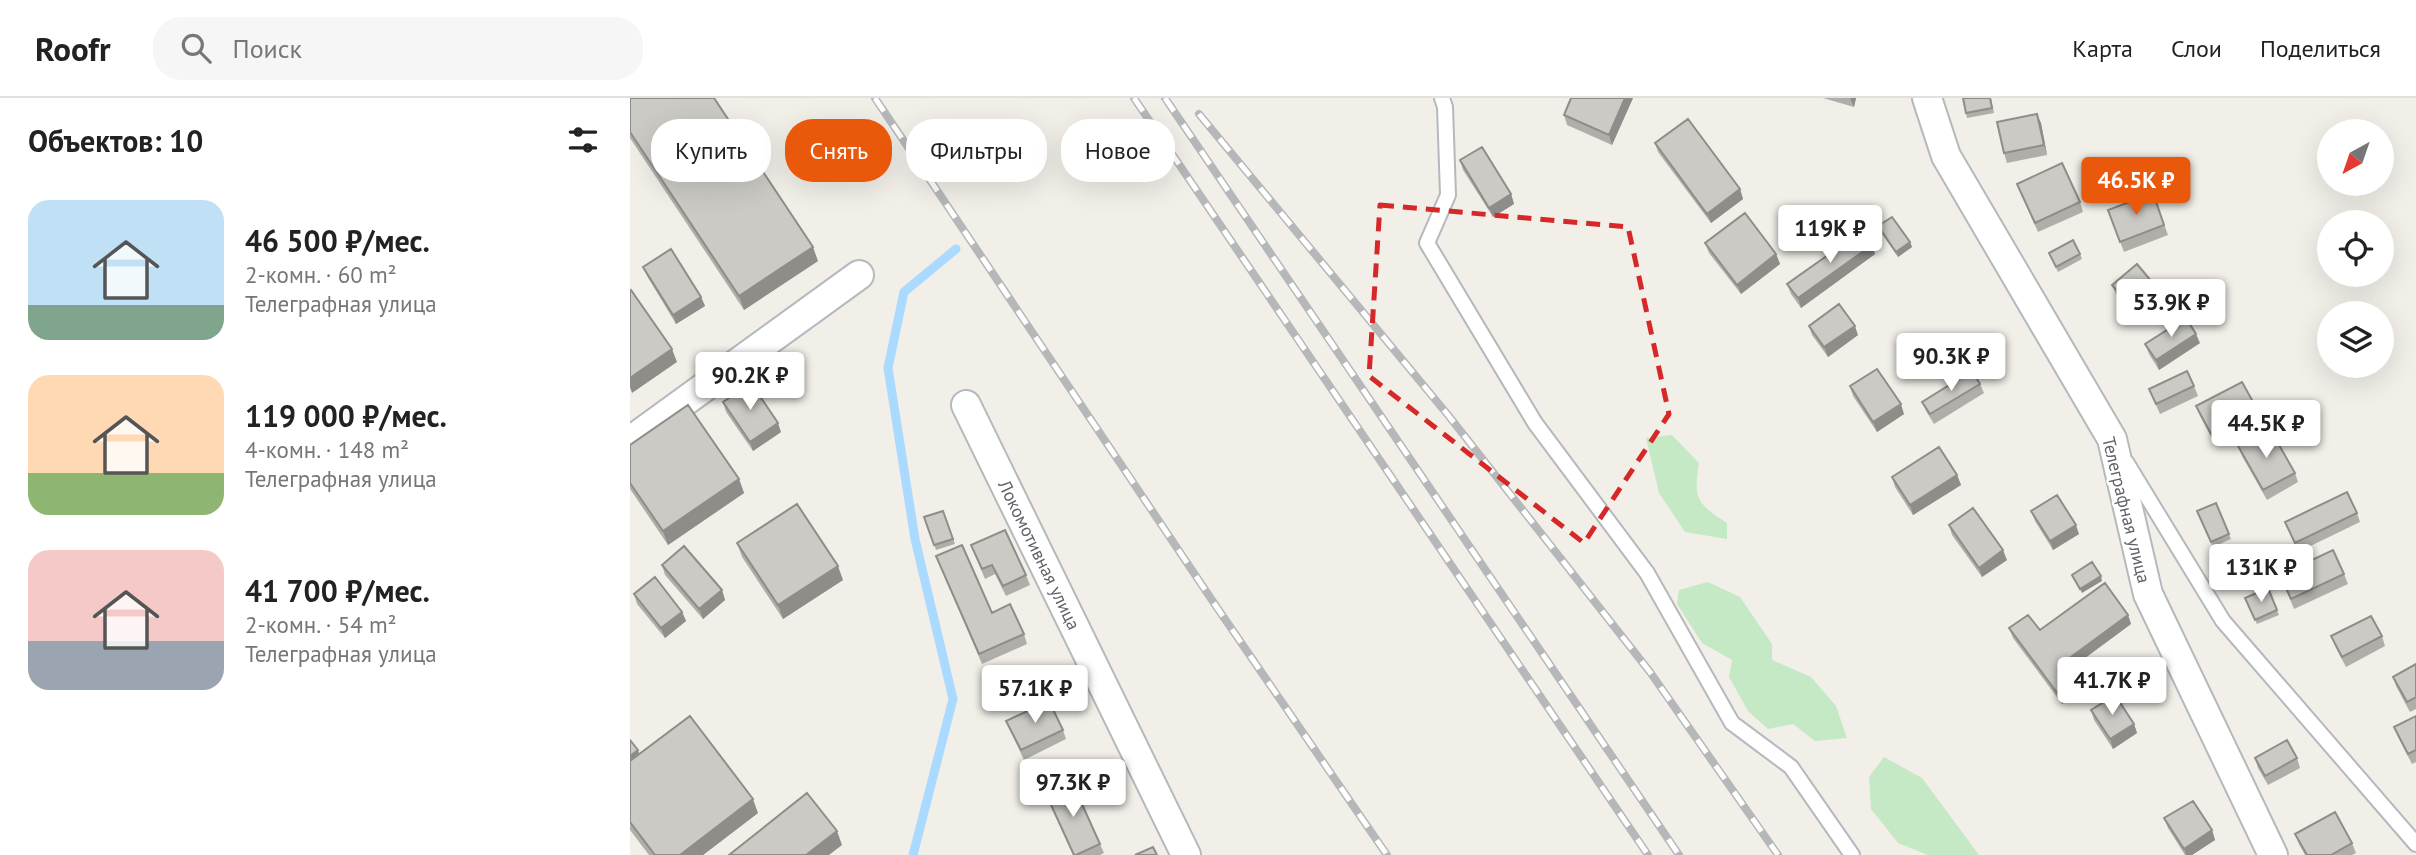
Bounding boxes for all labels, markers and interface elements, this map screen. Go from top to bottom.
search box [153,17,643,80]
text: Roofr [35,27,111,70]
icon: search [177,29,215,67]
text: Поиск [233,32,302,65]
text: Карта [2072,33,2133,64]
text: Слои [2171,33,2222,64]
text: Поделиться [2260,33,2381,64]
chip: Купить [651,119,771,182]
chip: Снять [785,119,892,182]
chip: Фильтры [906,119,1047,182]
chip: Новое [1061,119,1175,182]
north arrow [2317,119,2394,196]
map controls [2317,119,2394,378]
text: Объектов: 10 [28,121,203,160]
icon: filters [564,121,602,159]
pin: 46.5K ₽ [2071,158,2201,217]
text: 46.5K ₽ [2097,165,2175,194]
pin: 119K ₽ [1773,206,1887,265]
button: locate [2317,210,2394,287]
text: 119K ₽ [1794,213,1866,242]
text: 46 500 ₽/мес. [245,221,430,260]
icon: home [84,228,168,312]
text: 2-комн. · 60 m² [245,260,397,289]
pin: 53.9K ₽ [2106,280,2236,339]
text: 53.9K ₽ [2132,287,2210,316]
text: Телеграфная улица [245,289,437,318]
button: layers [2317,301,2394,378]
pin: 90.3K ₽ [1886,334,2016,393]
text: 90.3K ₽ [1912,341,1990,370]
pin: 90.2K ₽ [685,352,815,412]
text: 90.2K ₽ [711,360,789,389]
text: 119 000 ₽/мес. [245,396,447,435]
pin: 44.5K ₽ [2201,400,2331,460]
icon: home [84,403,168,487]
text: 44.5K ₽ [2227,408,2305,437]
street label: Телеграфная улица [2097,434,2156,585]
text: 4-комн. · 148 m² [245,435,409,464]
text: Телеграфная улица [245,464,437,493]
street label: Локомотивная улица [993,475,1086,633]
pin: 131K ₽ [2204,545,2318,604]
text: 131K ₽ [2225,552,2297,581]
text: 41 700 ₽/мес. [245,571,430,610]
icon: home [84,578,168,662]
text: 2-комн. · 54 m² [245,610,397,639]
text: Телеграфная улица [245,639,437,668]
pin: 41.7K ₽ [2047,658,2177,717]
text: 41.7K ₽ [2073,665,2151,694]
pin: 57.1K ₽ [970,666,1100,725]
text: 57.1K ₽ [998,673,1072,702]
pin: 97.3K ₽ [1008,760,1138,819]
text: 97.3K ₽ [1036,767,1110,796]

